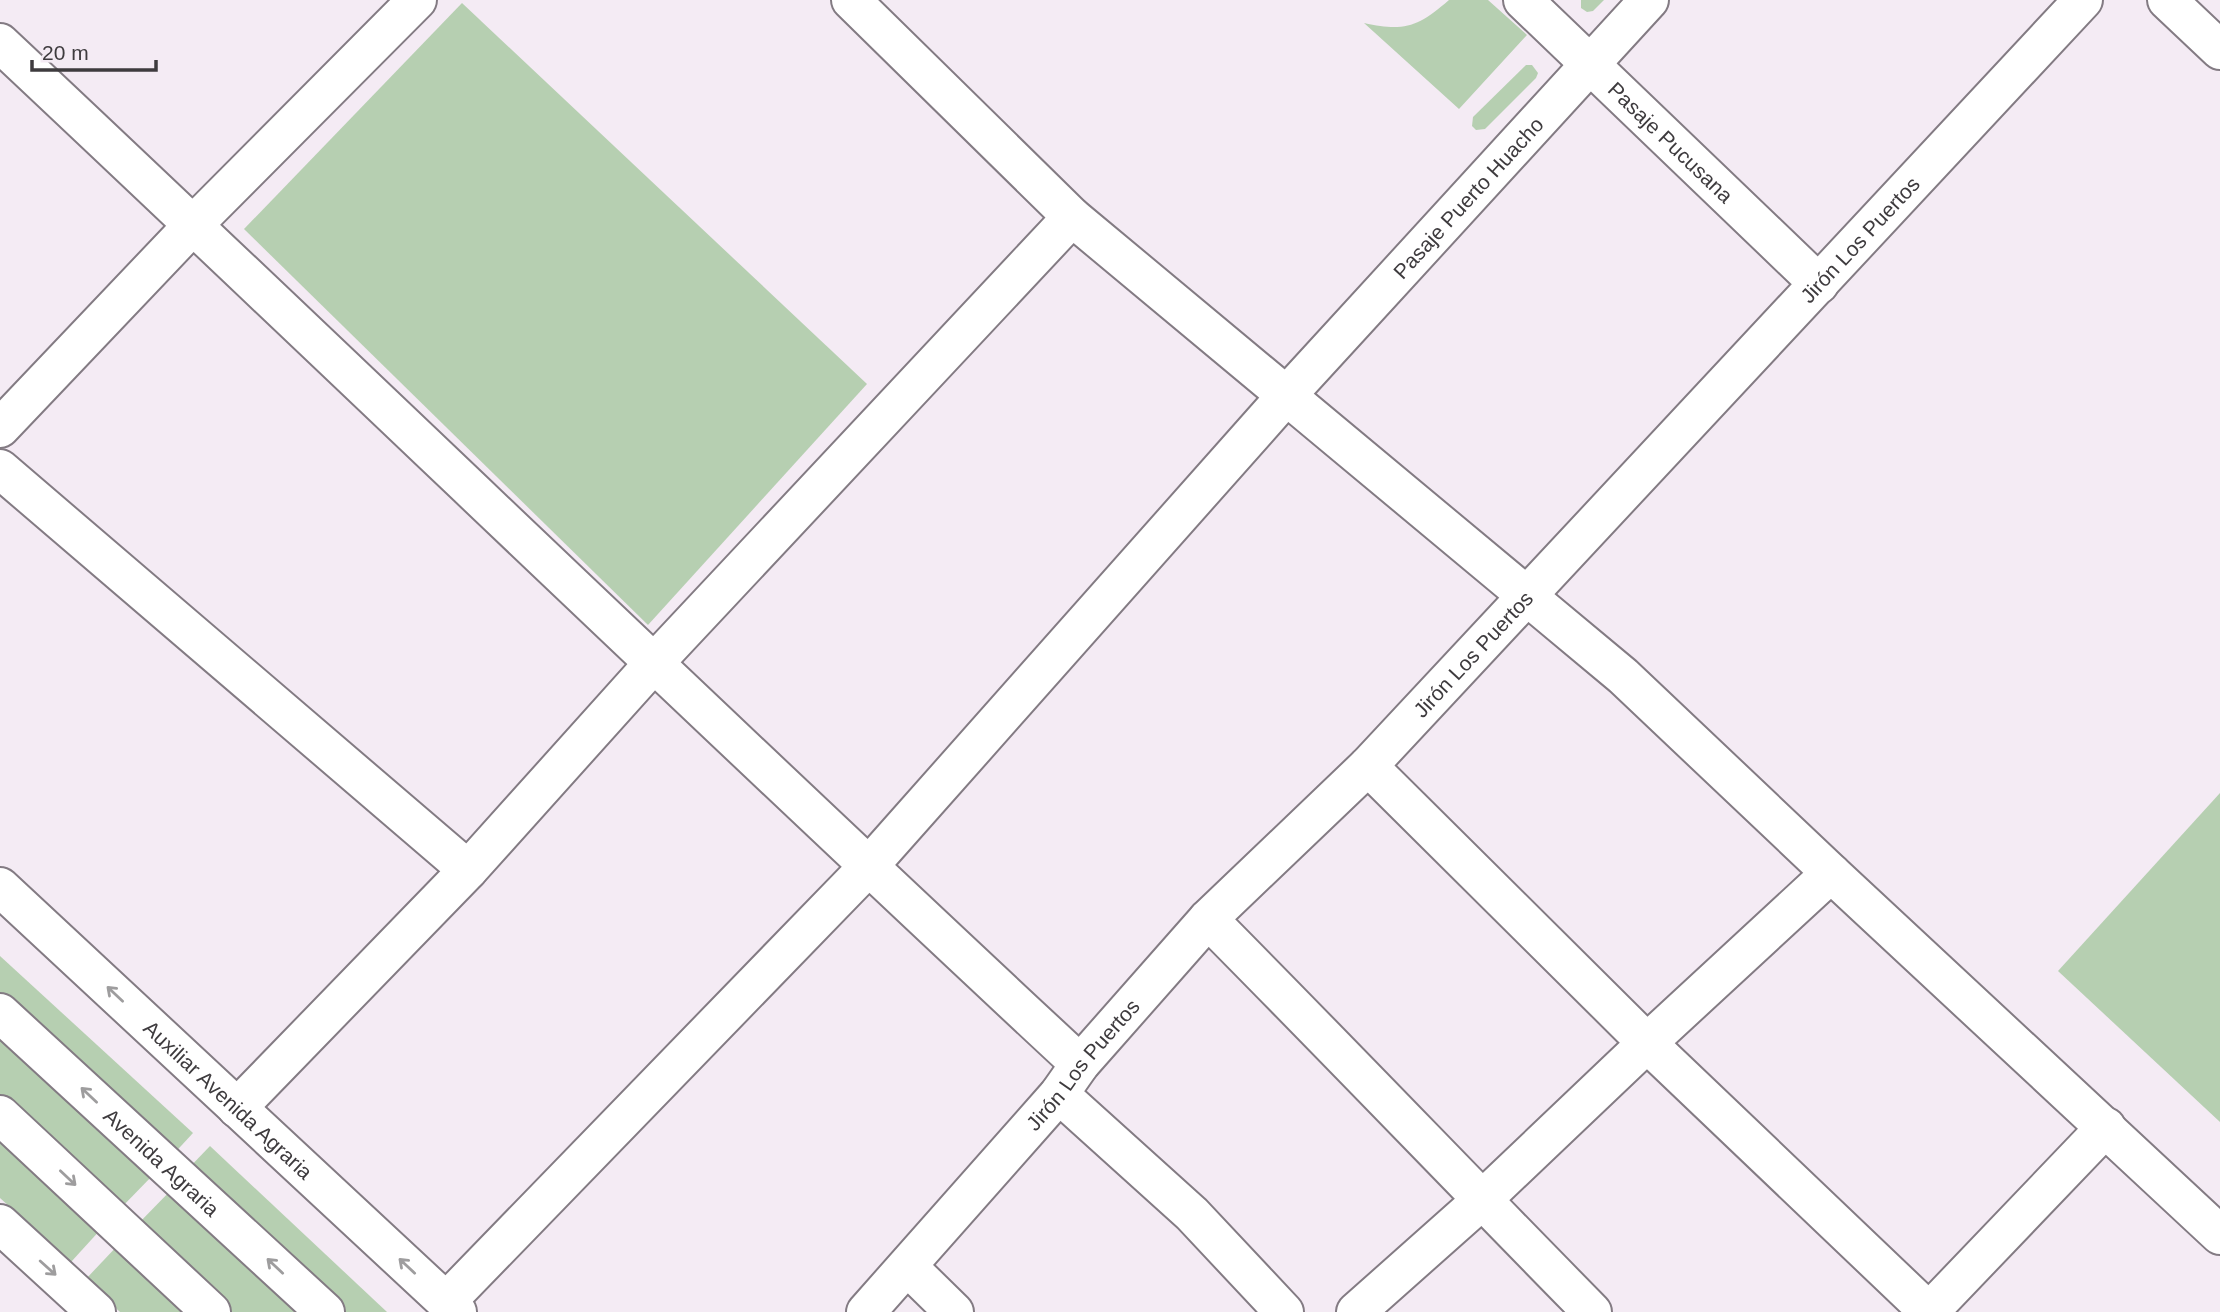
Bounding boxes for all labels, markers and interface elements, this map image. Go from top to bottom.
scale bar [32,28,156,72]
text: 20 m [42,41,89,64]
street label: Pasaje Pucusana [1604,77,1738,207]
street label: Pasaje Puerto Huacho [1388,112,1547,283]
street label: Jirón Los Puertos [1795,172,1924,307]
street label: Jirón Los Puertos [1408,586,1537,721]
one-way arrow [107,986,124,1003]
street label: Jirón Los Puertos [1021,994,1144,1135]
street label: Auxiliar Avenida Agraria [138,1014,318,1186]
one-way arrow [80,1087,98,1103]
street label: Avenida Agraria [99,1102,225,1222]
one-way arrow [59,1170,77,1186]
one-way arrow [267,1257,284,1274]
one-way arrow [399,1257,416,1274]
one-way arrow [39,1260,57,1276]

